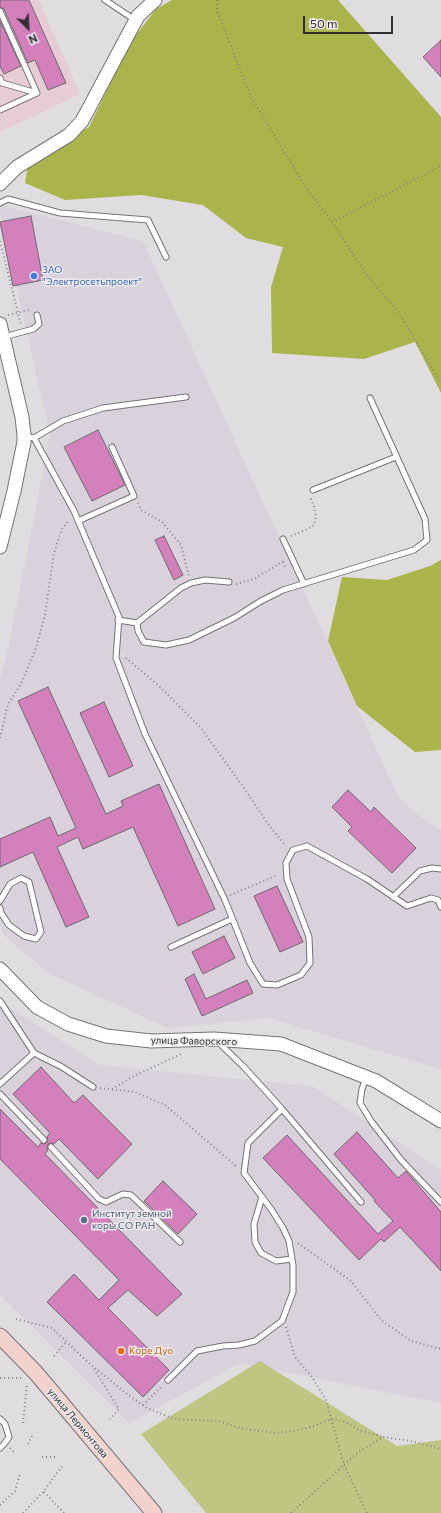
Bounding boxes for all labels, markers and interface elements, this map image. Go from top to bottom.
north arrow [8,8,48,48]
scale bar [305,8,395,34]
text: 50 m [310,16,338,30]
text: N [27,32,40,47]
place label: ЗАО "Электросетьпроект" [42,264,142,288]
marker: ЗАО "Электросетьпроект" [29,271,39,281]
street label: улица Фаворского [151,1034,237,1048]
place label: Институт земной коры СО РАН [92,1208,172,1232]
marker: Институт земной коры СО РАН [79,1215,89,1225]
place label: Коре Дуо [129,1345,173,1357]
marker: Коре Дуо [116,1346,126,1356]
street label: улица Лермонтова [45,1386,111,1460]

